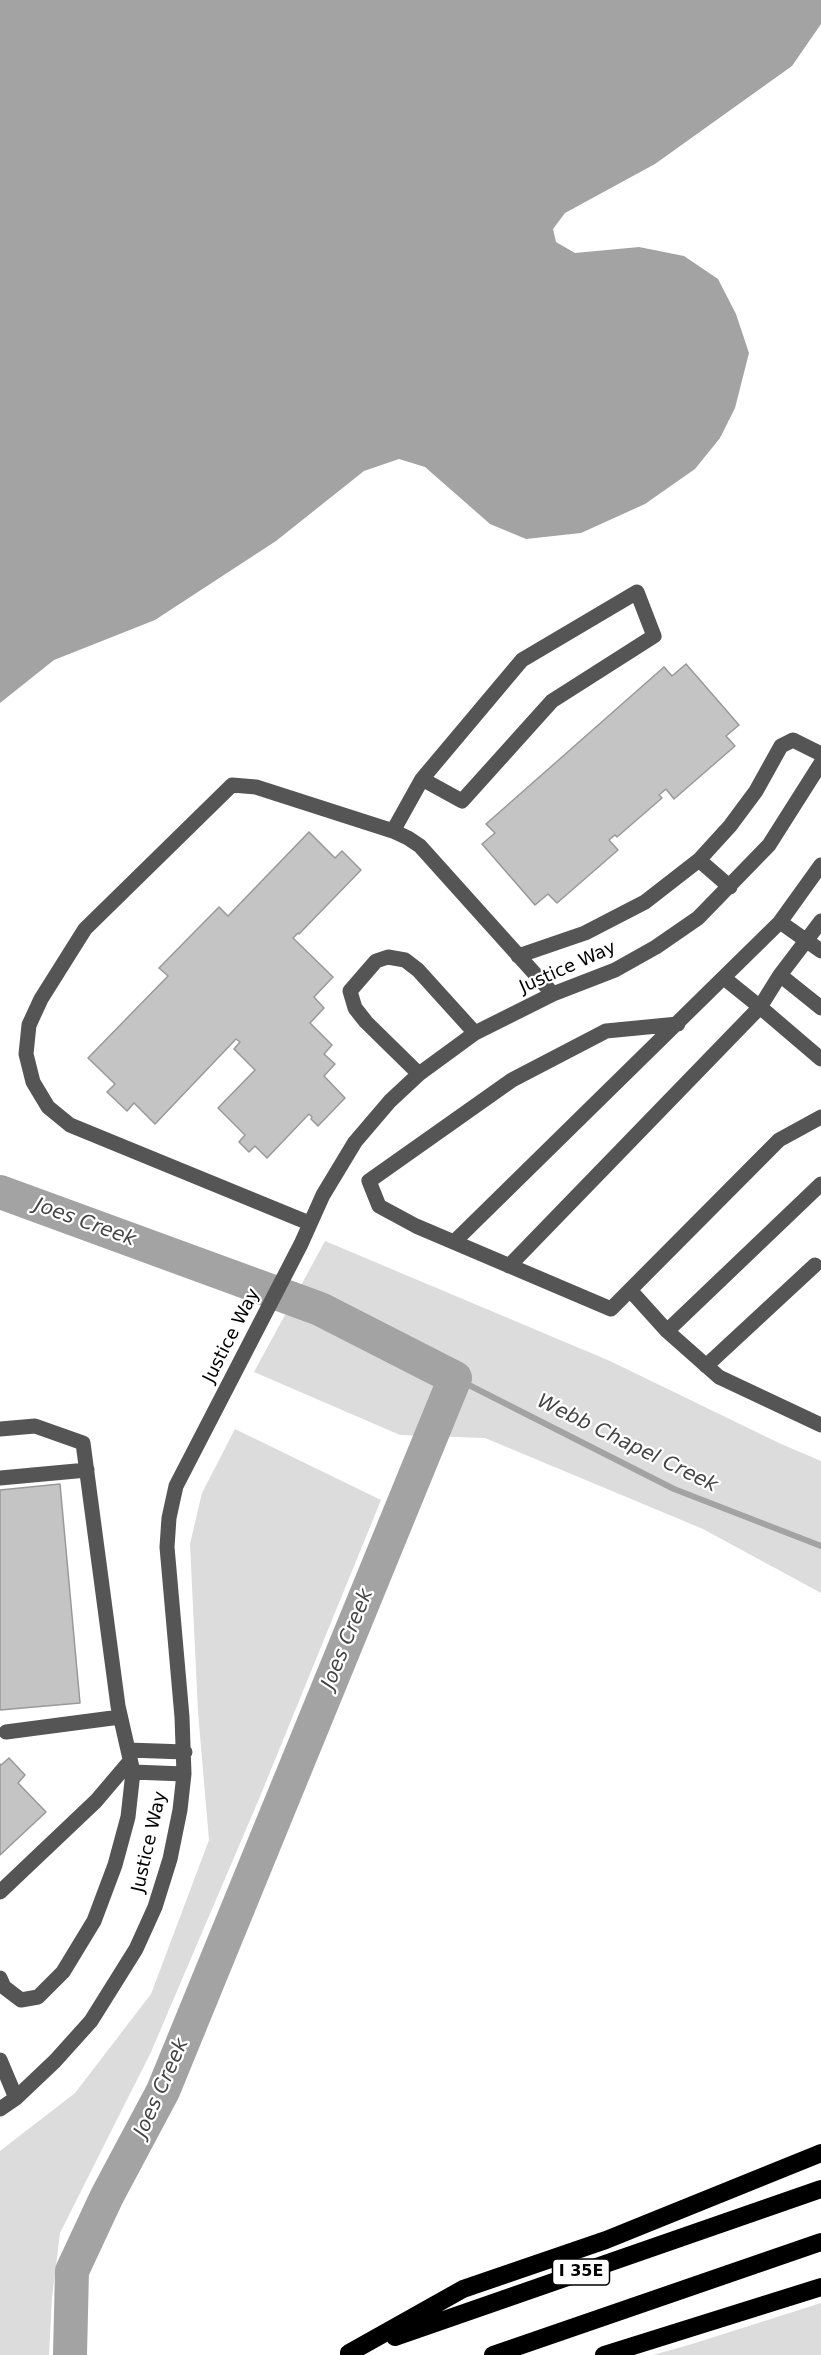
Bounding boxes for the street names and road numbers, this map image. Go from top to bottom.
street label: Justice Way [516,937,620,999]
street label: Justice Way [199,1285,265,1387]
street label: Justice Way [128,1789,172,1895]
road number: I 35E [552,2259,610,2285]

